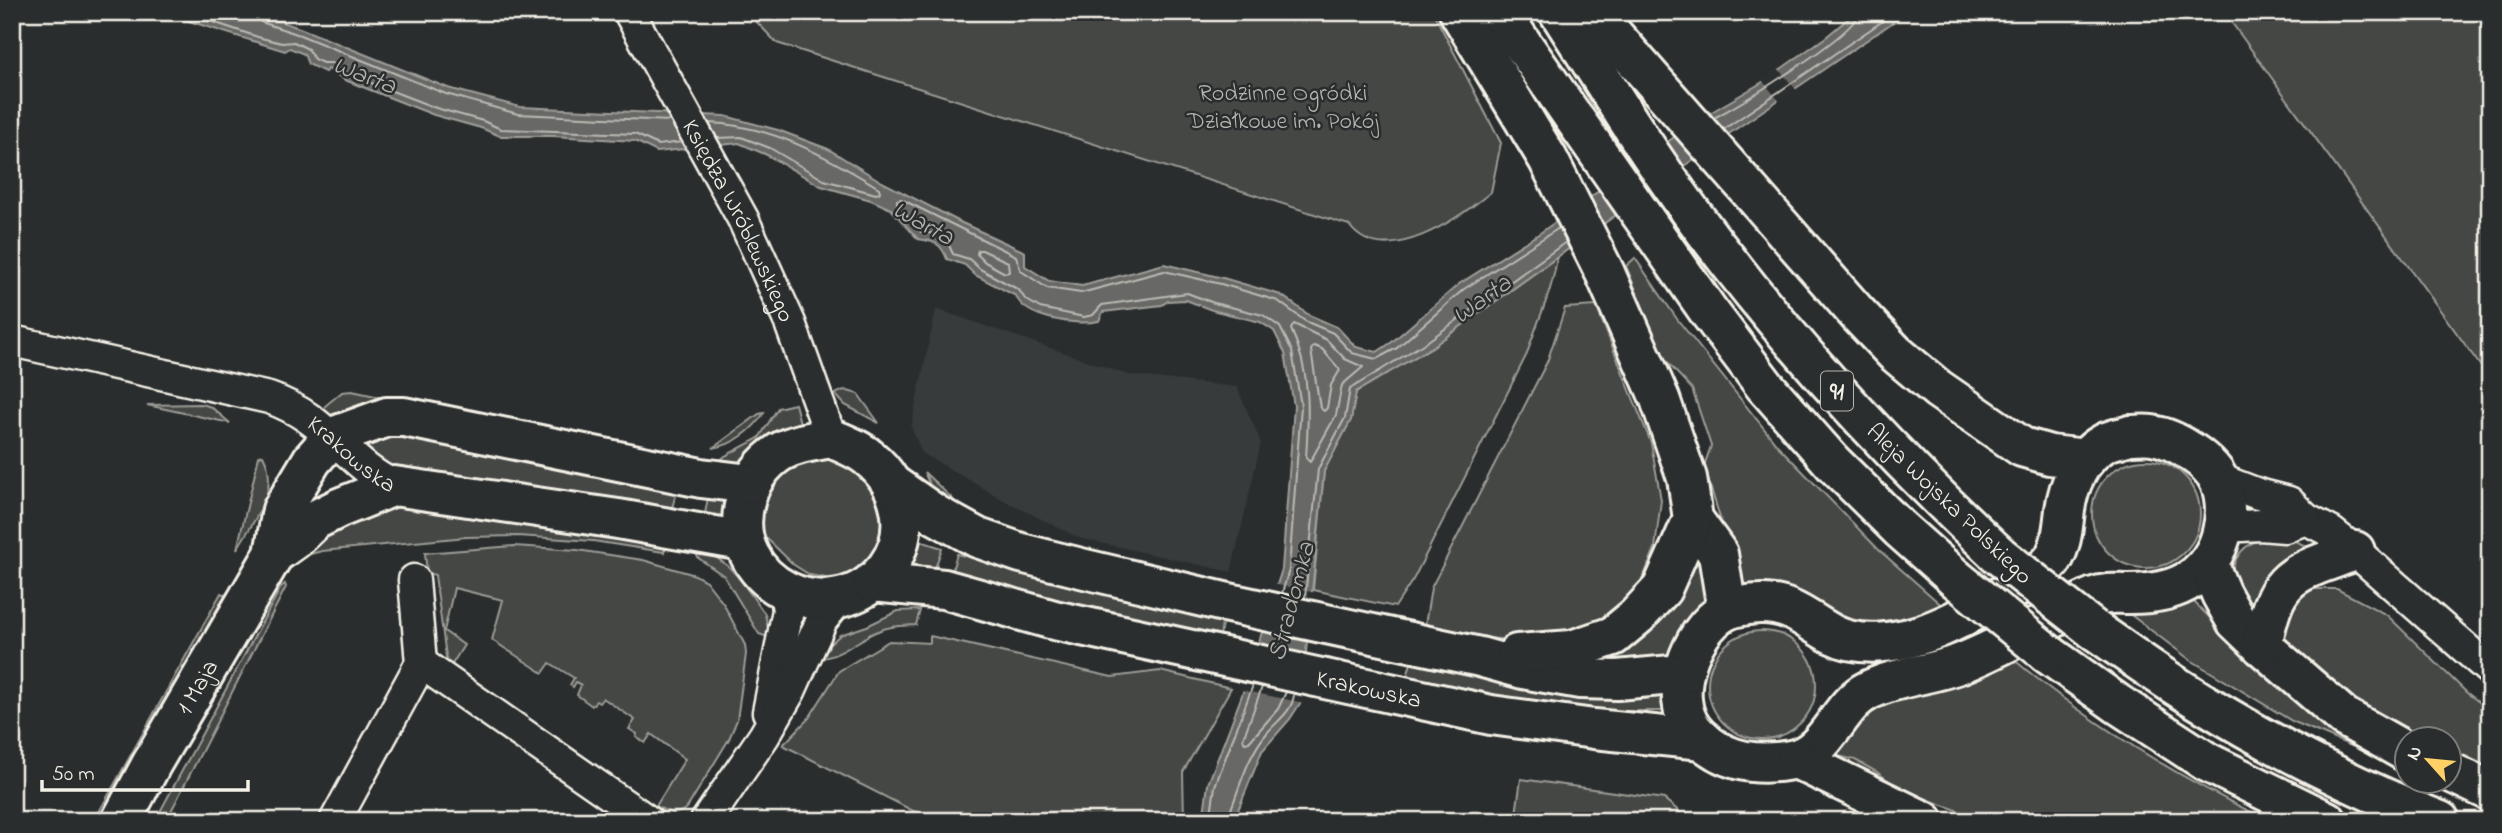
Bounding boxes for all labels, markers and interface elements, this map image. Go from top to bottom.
water label: Warta [327,47,402,107]
park label: Rodzinne Ogródki Działkowe im. Pokój [1186,77,1380,140]
street label: Księdza Wróblewskiego [672,114,802,329]
water label: Warta [885,192,961,257]
water label: Warta [1445,265,1521,335]
road number: 91 [1821,372,1853,410]
street label: Krakowska [299,408,402,503]
street label: Aleja Wojska Polskiego [1857,416,2039,594]
water label: Stradomka [1259,537,1327,665]
street label: 1 Maja [169,654,229,722]
street label: Krakowska [1313,663,1424,719]
north arrow [2394,724,2464,794]
text: N [2400,741,2430,765]
scale bar [42,749,248,793]
text: 50 m [52,760,95,790]

